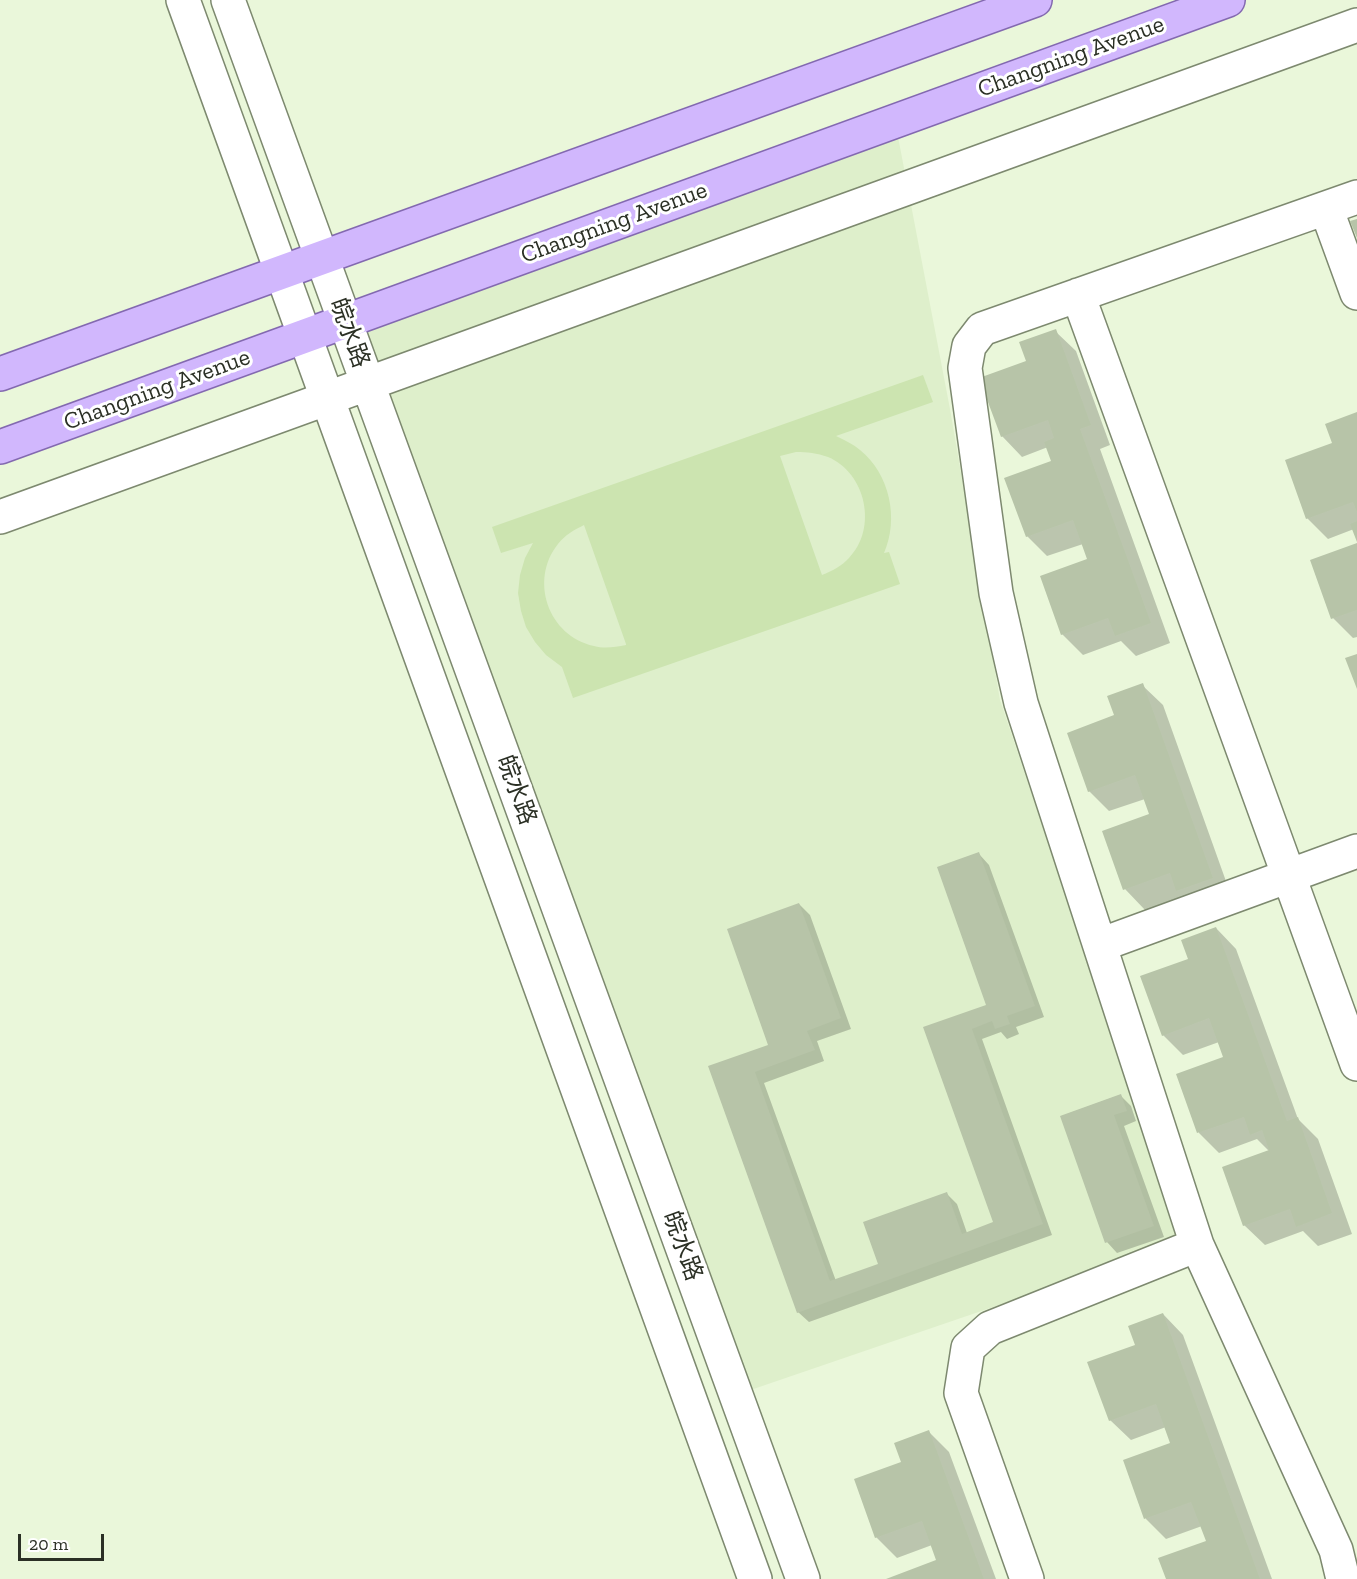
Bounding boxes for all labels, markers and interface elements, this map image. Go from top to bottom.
street label: Changning Avenue [974,10,1168,104]
street label: Changning Avenue [517,176,711,270]
street label: 皖水路 [323,294,375,372]
street label: Changning Avenue [60,343,254,437]
street label: 皖水路 [490,751,542,829]
street label: 皖水路 [656,1207,708,1285]
scale bar [21,1522,106,1560]
text: 20 m [29,1533,68,1555]

